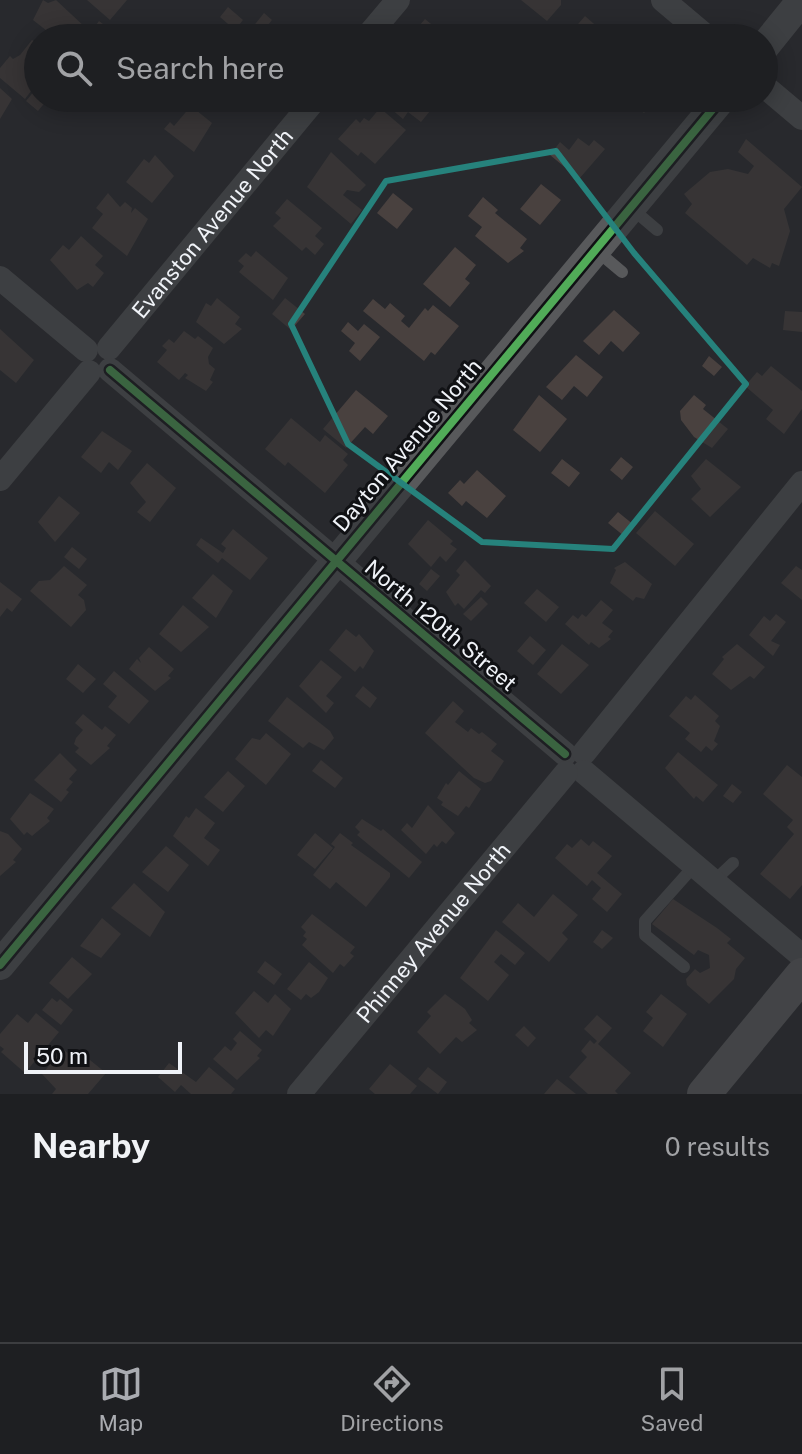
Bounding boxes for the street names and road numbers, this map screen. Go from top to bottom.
street label: Evanston Avenue North [126,123,298,323]
street label: Dayton Avenue North [327,354,487,536]
street label: North 120th Street [360,554,522,696]
street label: Phinney Avenue North [351,837,516,1028]

